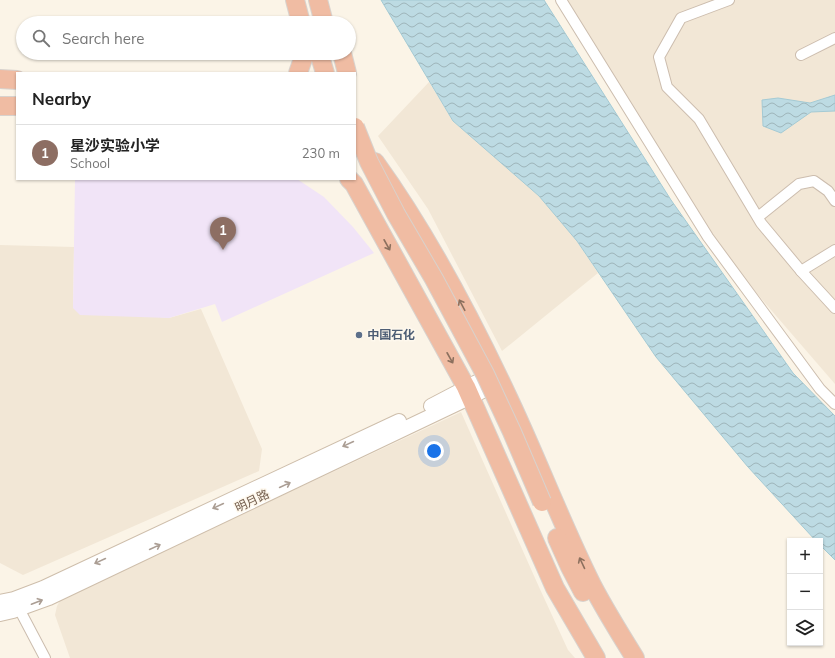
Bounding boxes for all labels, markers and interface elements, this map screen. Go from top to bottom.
search box [16,16,356,60]
icon: search [30,27,52,49]
text: Search here [62,29,144,48]
text: Nearby [32,88,91,109]
text: 星沙实验小学 [70,136,160,155]
text: 1 [41,145,49,161]
text: 230 m [302,145,340,161]
text: School [70,155,110,171]
pin: 1 [210,217,236,250]
one-way arrow [384,239,392,251]
one-way arrow [458,300,466,312]
place label: 中国石化 [367,327,415,342]
marker: 中国石化 [354,330,364,340]
one-way arrow [447,352,455,364]
one-way arrow [342,441,354,449]
your location [424,441,444,461]
one-way arrow [279,481,291,488]
street label: 明月路 [232,486,271,515]
one-way arrow [212,503,224,510]
map controls [787,538,823,646]
button: + [787,538,823,574]
one-way arrow [149,543,161,550]
one-way arrow [578,557,585,569]
one-way arrow [94,558,106,565]
button: − [787,574,823,610]
one-way arrow [31,598,43,606]
button: layers [787,610,823,646]

